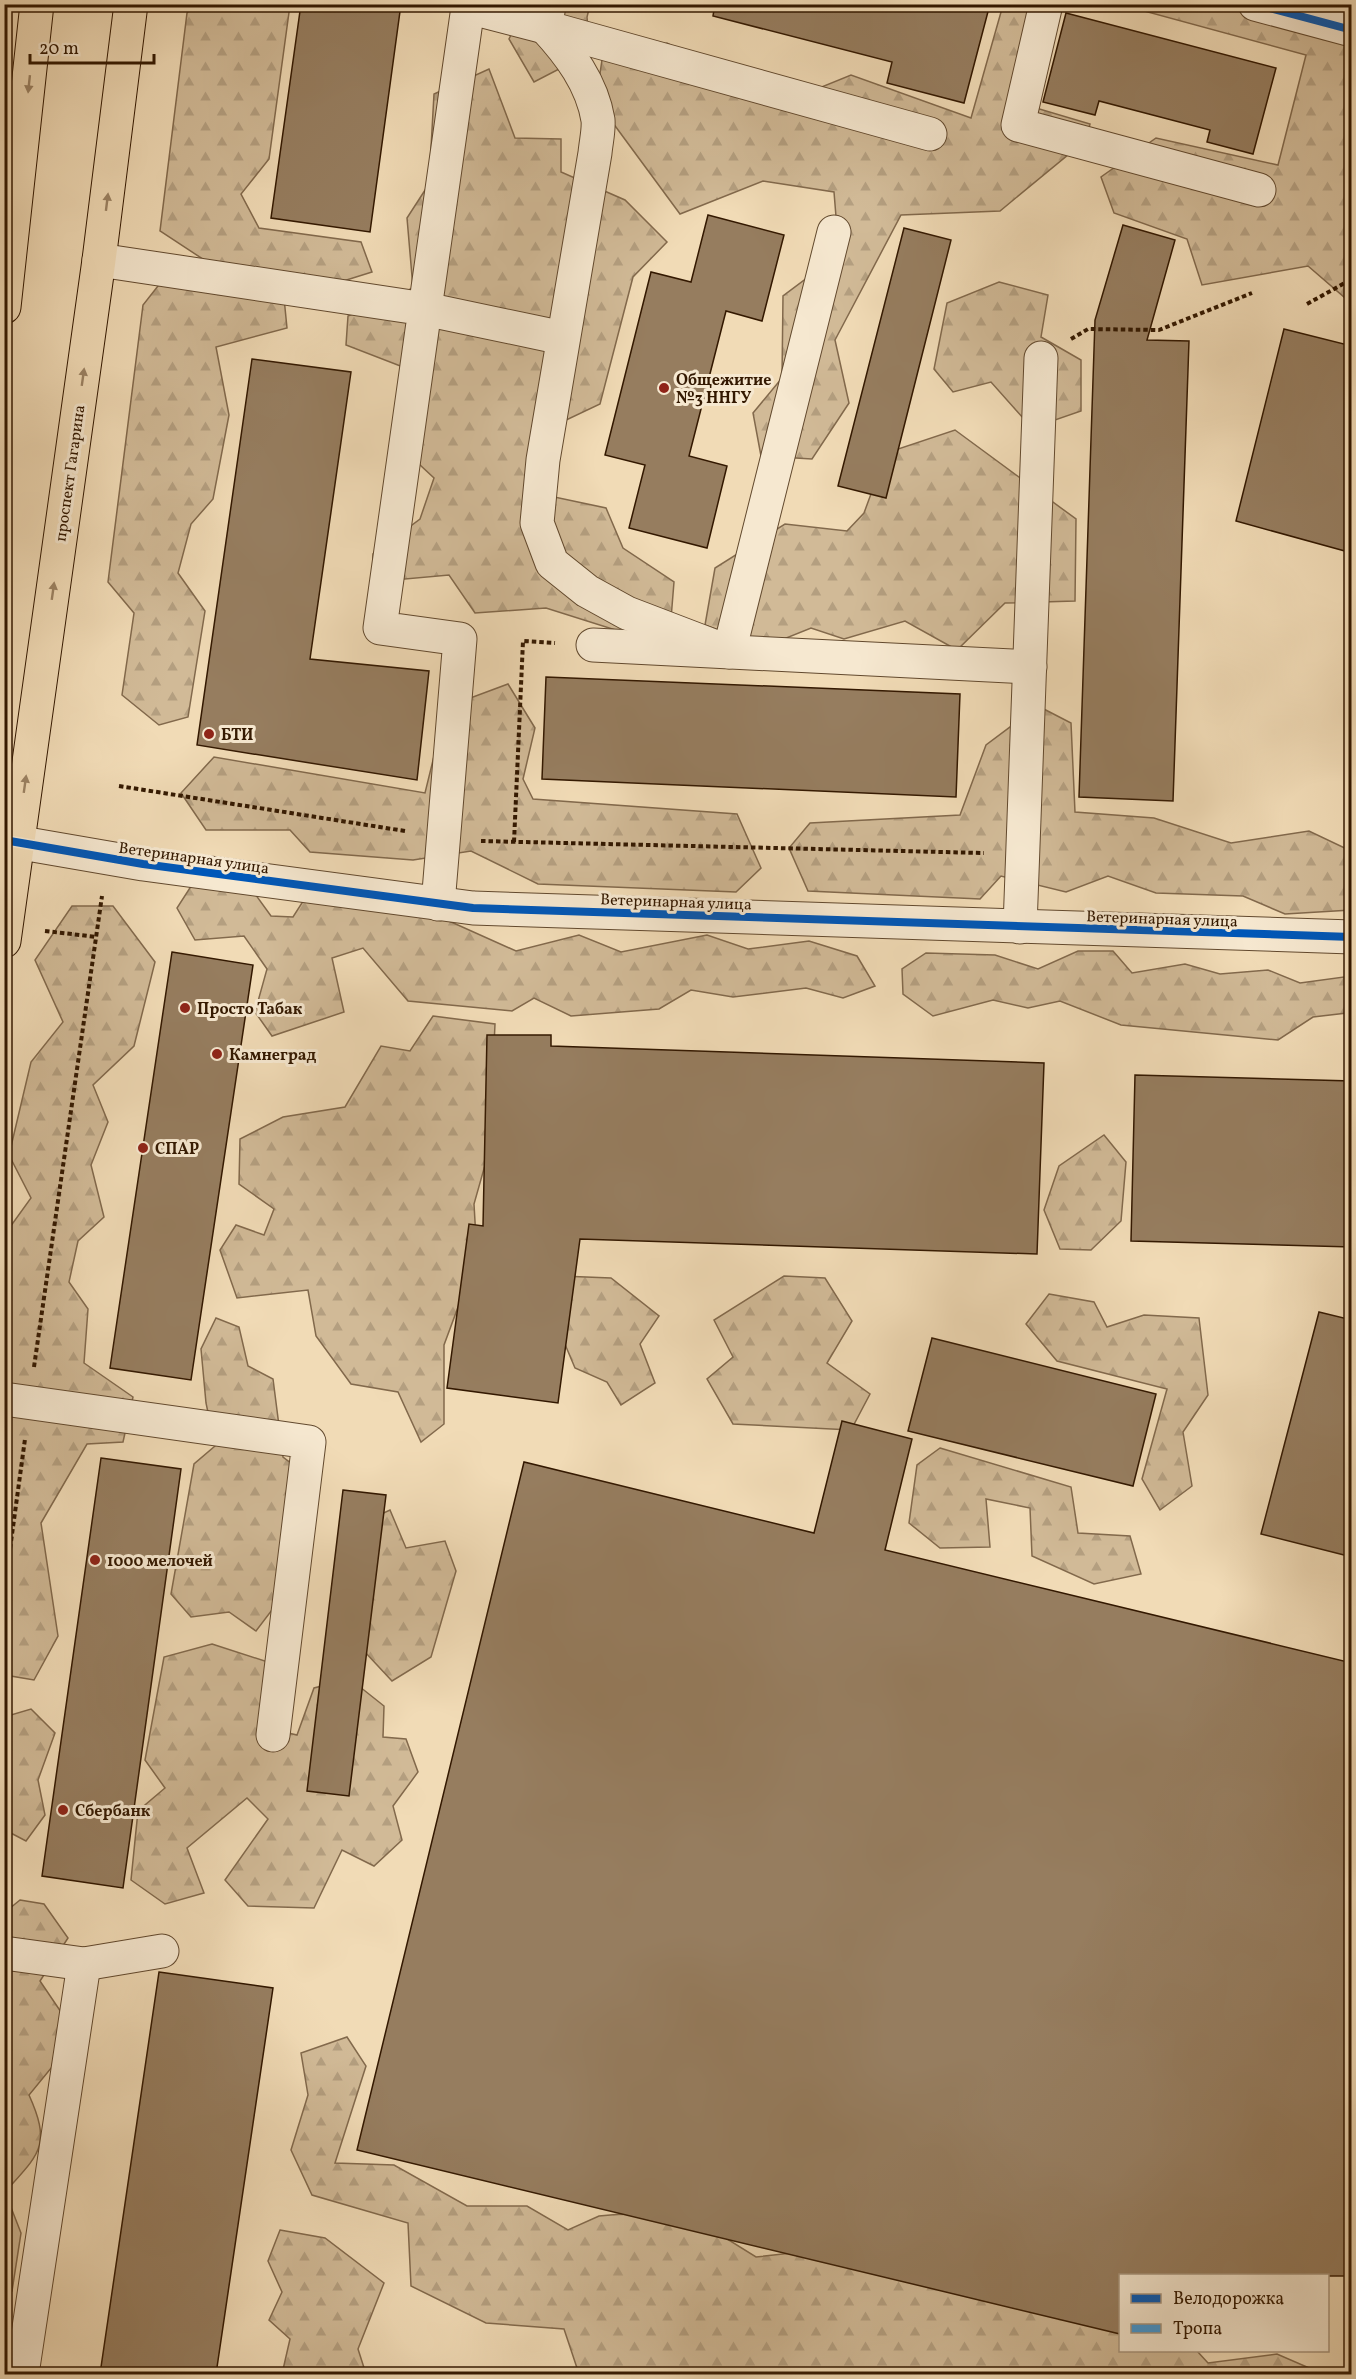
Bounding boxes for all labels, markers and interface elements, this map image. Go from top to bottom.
scale bar [30,27,154,65]
text: 20 m [39,37,79,62]
one-way arrow [24,74,34,93]
one-way arrow [102,193,111,212]
one-way arrow [78,368,87,387]
place label: Общежитие №3 ННГУ [676,370,771,410]
marker: Общежитие №3 ННГУ [657,381,671,395]
street label: проспект Гагарина [50,403,91,543]
one-way arrow [48,582,57,601]
place label: БТИ [221,725,254,747]
marker: БТИ [202,727,216,741]
one-way arrow [21,775,30,794]
street label: Ветеринарная улица [117,838,270,880]
street label: Ветеринарная улица [600,889,752,917]
street label: Ветеринарная улица [1086,906,1238,934]
place label: Просто Табак [197,999,303,1021]
marker: Просто Табак [178,1001,192,1015]
place label: Камнеград [229,1045,317,1067]
marker: Камнеград [210,1047,224,1061]
place label: СПАР [155,1139,199,1161]
marker: СПАР [136,1141,150,1155]
place label: 1000 мелочей [107,1551,213,1573]
marker: 1000 мелочей [88,1553,102,1567]
place label: Сбербанк [75,1801,151,1823]
marker: Сбербанк [56,1803,70,1817]
legend [1119,2274,1329,2352]
text: Велодорожка [1173,2287,1284,2312]
text: Тропа [1173,2317,1222,2342]

